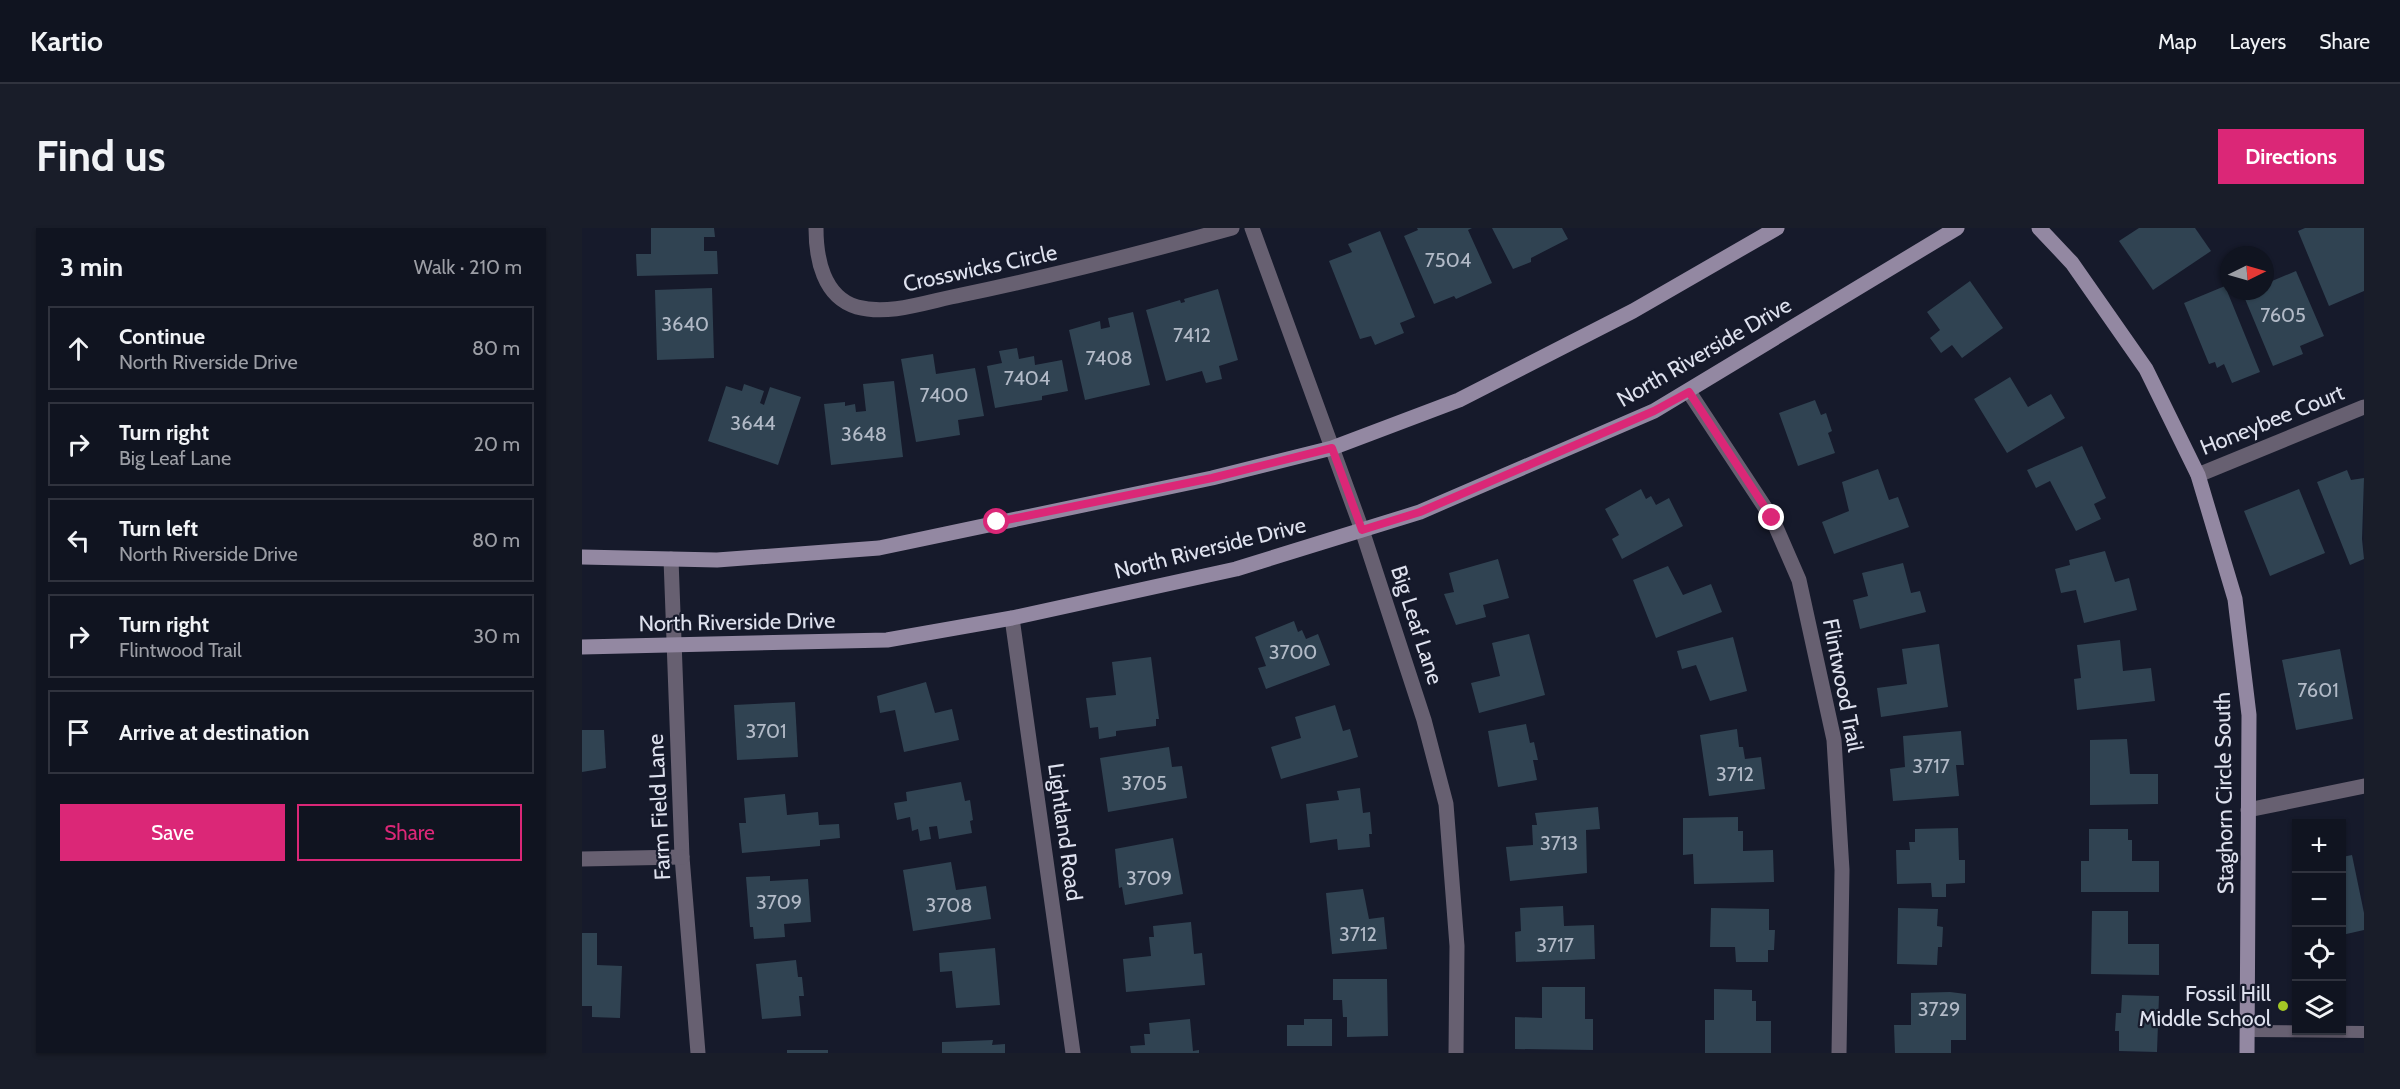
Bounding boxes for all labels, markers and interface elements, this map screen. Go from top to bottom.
text: Kartio [30,24,103,58]
text: Map [2158,29,2197,54]
text: Layers [2230,29,2286,54]
text: Share [2319,29,2370,54]
button: Directions [2218,129,2364,184]
text: Find us [36,130,165,182]
street label: Crosswicks Circle [901,238,1059,298]
north arrow [2220,246,2274,300]
house number: 7504 [1425,248,1472,272]
text: 3 min [60,251,123,283]
text: Walk · 210 m [414,255,522,279]
street label: North Riverside Drive [1612,291,1796,413]
house number: 7605 [2260,303,2306,327]
house number: 3640 [661,312,709,336]
text: Continue [119,323,205,350]
house number: 7412 [1173,323,1211,347]
icon: ahead [62,332,95,365]
text: 80 m [472,336,520,360]
house number: 7408 [1086,346,1133,370]
text: North Riverside Drive [119,350,298,374]
house number: 7404 [1004,366,1051,390]
street label: Honeybee Court [2196,379,2348,461]
house number: 7400 [920,383,968,407]
house number: 3644 [730,411,776,435]
text: Turn right [119,419,209,446]
house number: 3648 [841,422,887,446]
icon: right [62,428,95,461]
text: 20 m [474,432,520,456]
text: Big Leaf Lane [119,446,231,470]
route end [1758,504,1784,530]
route start [983,508,1009,534]
street label: North Riverside Drive [1111,511,1309,585]
text: Turn left [119,515,198,542]
icon: left [62,524,95,557]
text: 80 m [472,528,520,552]
text: North Riverside Drive [119,542,298,566]
street label: Big Leaf Lane [1385,562,1449,688]
street label: North Riverside Drive [638,607,836,637]
text: Turn right [119,611,209,638]
street label: Flintwood Trail [1817,616,1869,755]
icon: right [62,620,95,653]
text: 30 m [473,624,520,648]
text: Flintwood Trail [119,638,242,662]
house number: 3700 [1269,640,1317,664]
house number: 7601 [2297,678,2339,702]
street label: Staghorn Circle South [2209,692,2239,894]
icon: arrive [62,716,95,749]
text: Arrive at destination [119,719,309,746]
house number: 3701 [745,719,787,743]
street label: Farm Field Lane [642,733,676,881]
house number: 3717 [1912,754,1950,778]
street label: Lightland Road [1042,761,1088,903]
house number: 3712 [1716,762,1754,786]
house number: 3705 [1121,771,1167,795]
button: Save [60,804,285,861]
button: Share [297,804,522,861]
map controls [2292,819,2346,1035]
button: + [2292,819,2346,873]
house number: 3713 [1540,831,1578,855]
house number: 3709 [1126,866,1172,890]
button: − [2292,873,2346,927]
house number: 3709 [756,890,802,914]
house number: 3708 [926,893,972,917]
house number: 3712 [1339,922,1377,946]
button: locate [2292,927,2346,981]
house number: 3717 [1536,933,1574,957]
place label: Fossil Hill Middle School [2139,980,2272,1032]
button: layers [2292,981,2346,1035]
house number: 3729 [1918,997,1960,1021]
marker: Fossil Hill Middle School [2276,999,2290,1013]

